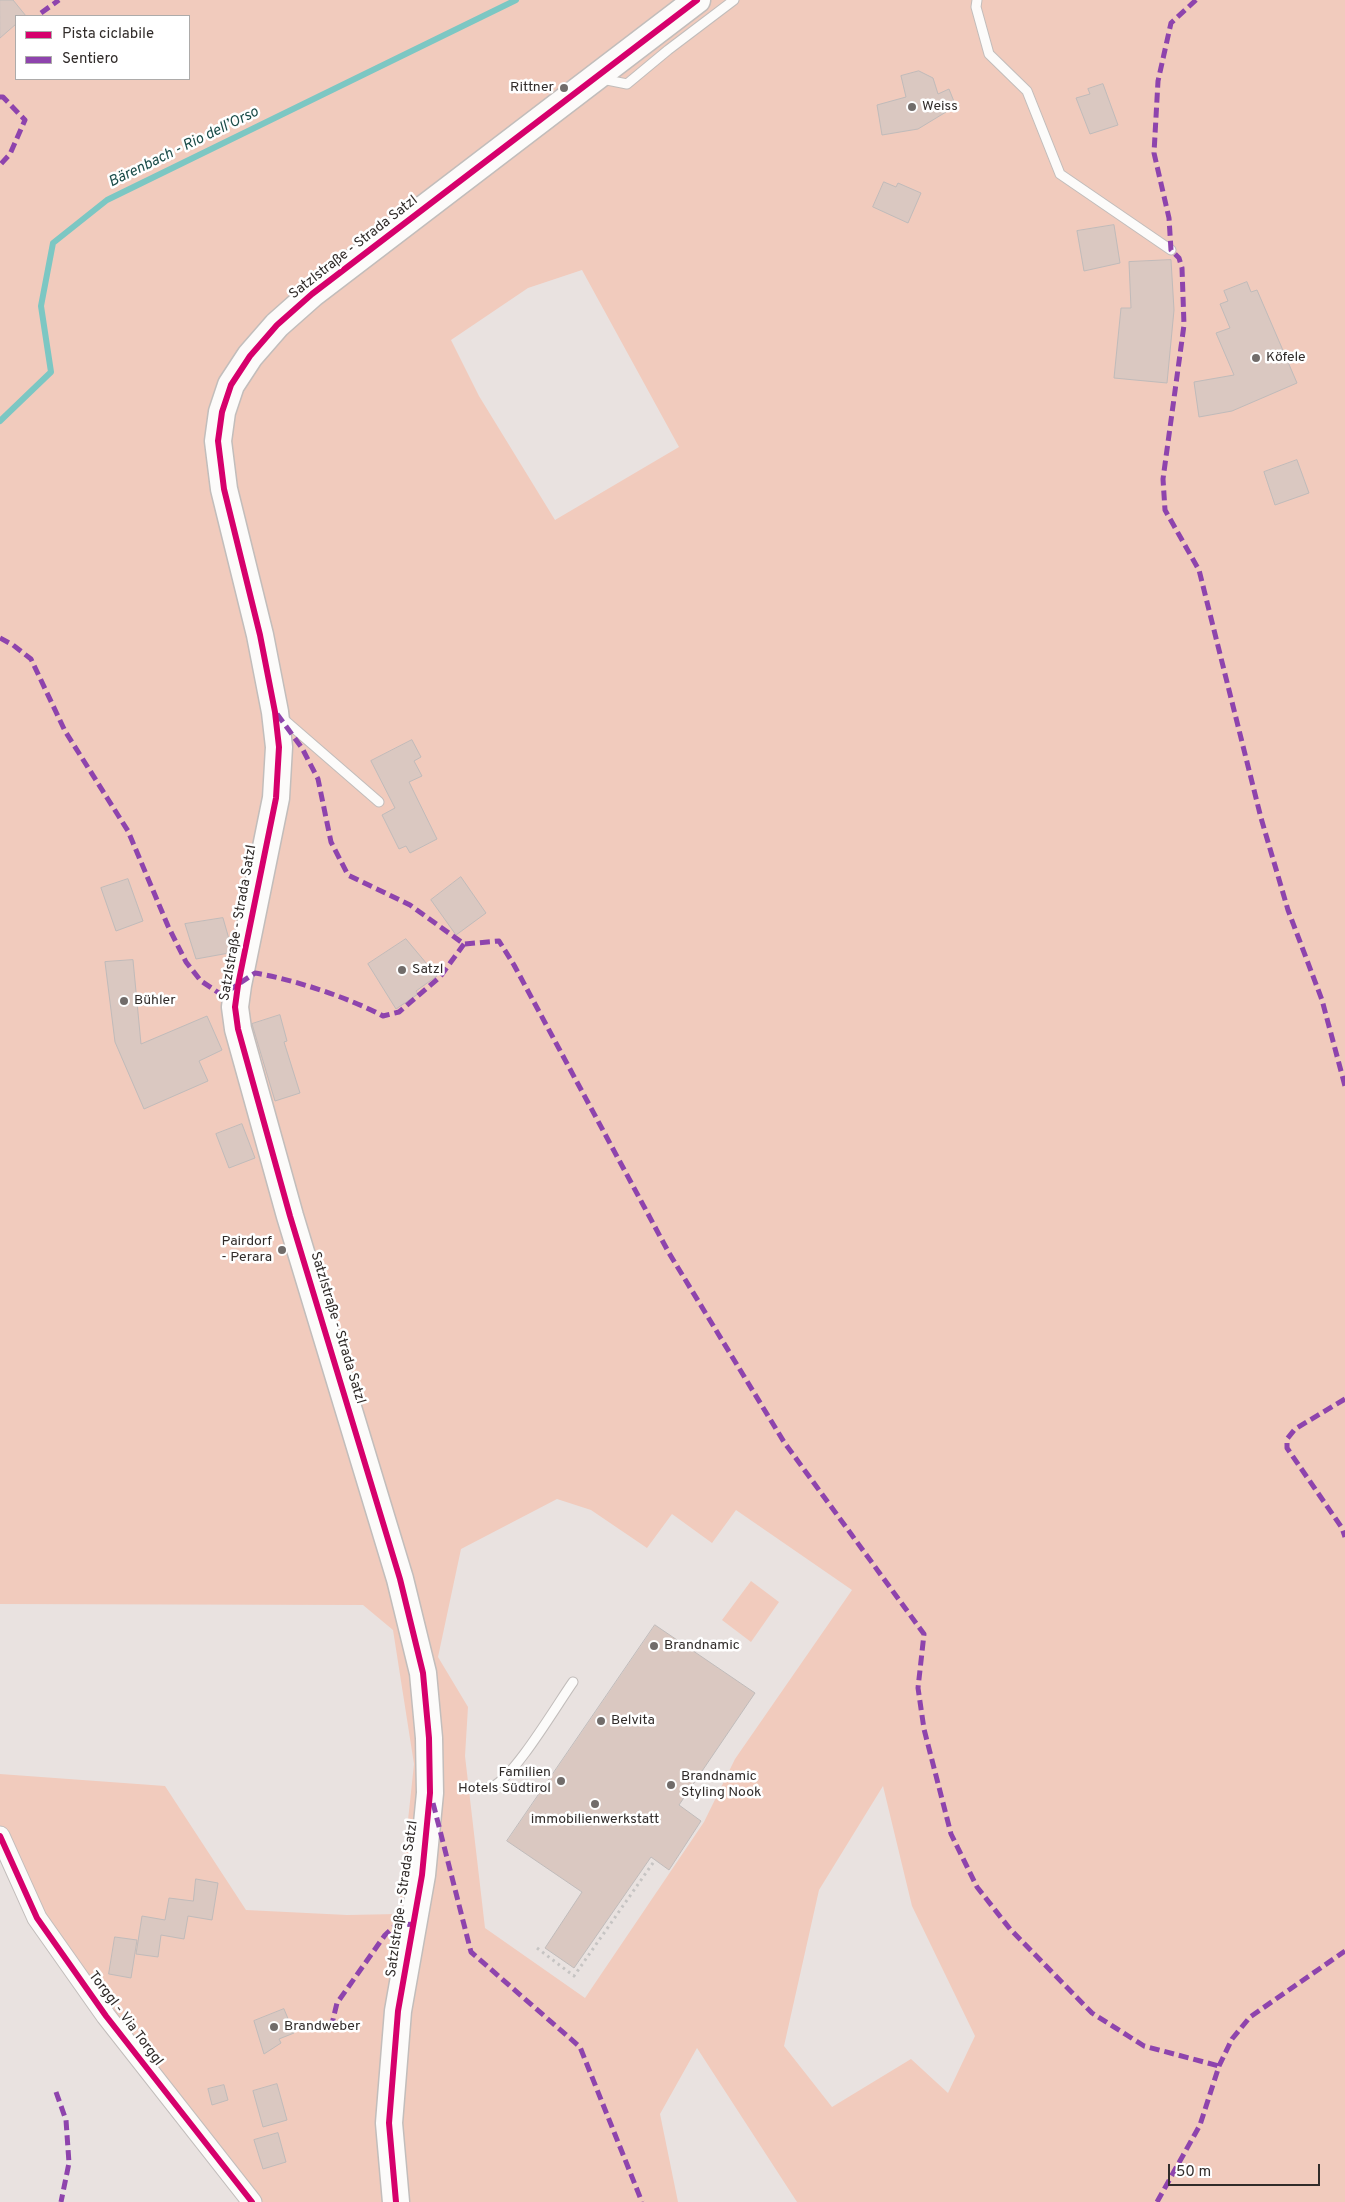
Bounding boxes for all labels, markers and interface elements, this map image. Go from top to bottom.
legend [15,15,190,80]
text: Pista ciclabile [62,25,154,44]
text: Sentiero [62,50,118,69]
place label: Rittner [510,80,554,96]
marker: Rittner [558,82,570,94]
place label: Weiss [922,99,958,115]
marker: Weiss [906,101,918,113]
water label: Bärenbach - Rio dell’Orso [106,104,262,192]
street label: Satzlstraße - Strada Satzl [286,193,422,303]
place label: Köfele [1266,350,1306,366]
marker: Köfele [1250,352,1262,364]
street label: Satzlstraße - Strada Satzl [217,844,261,1002]
place label: Satzl [412,962,443,978]
marker: Satzl [396,964,408,976]
place label: Bühler [134,993,176,1009]
marker: Bühler [118,995,130,1007]
place label: Pairdorf - Perara [221,1234,272,1266]
marker: Pairdorf - Perara [276,1244,288,1256]
street label: Satzlstraße - Strada Satzl [306,1250,368,1406]
place label: Brandnamic [664,1638,740,1654]
marker: Brandnamic [648,1640,660,1652]
place label: Belvita [611,1713,655,1729]
marker: Belvita [595,1715,607,1727]
place label: Familien Hotels Südtirol [458,1765,551,1798]
place label: Brandnamic Styling Nook [681,1769,761,1801]
marker: Familien Hotels Südtirol [555,1775,567,1787]
marker: Brandnamic Styling Nook [665,1779,677,1791]
marker: immobilienwerkstatt [589,1798,601,1810]
place label: immobilienwerkstatt [531,1812,659,1828]
street label: Satzlstraße - Strada Satzl [384,1819,422,1979]
street label: Torggl - Via Torggl [84,1969,166,2069]
place label: Brandweber [284,2019,360,2035]
marker: Brandweber [268,2021,280,2033]
scale bar [1170,2154,1322,2186]
text: 50 m [1176,2163,1211,2182]

